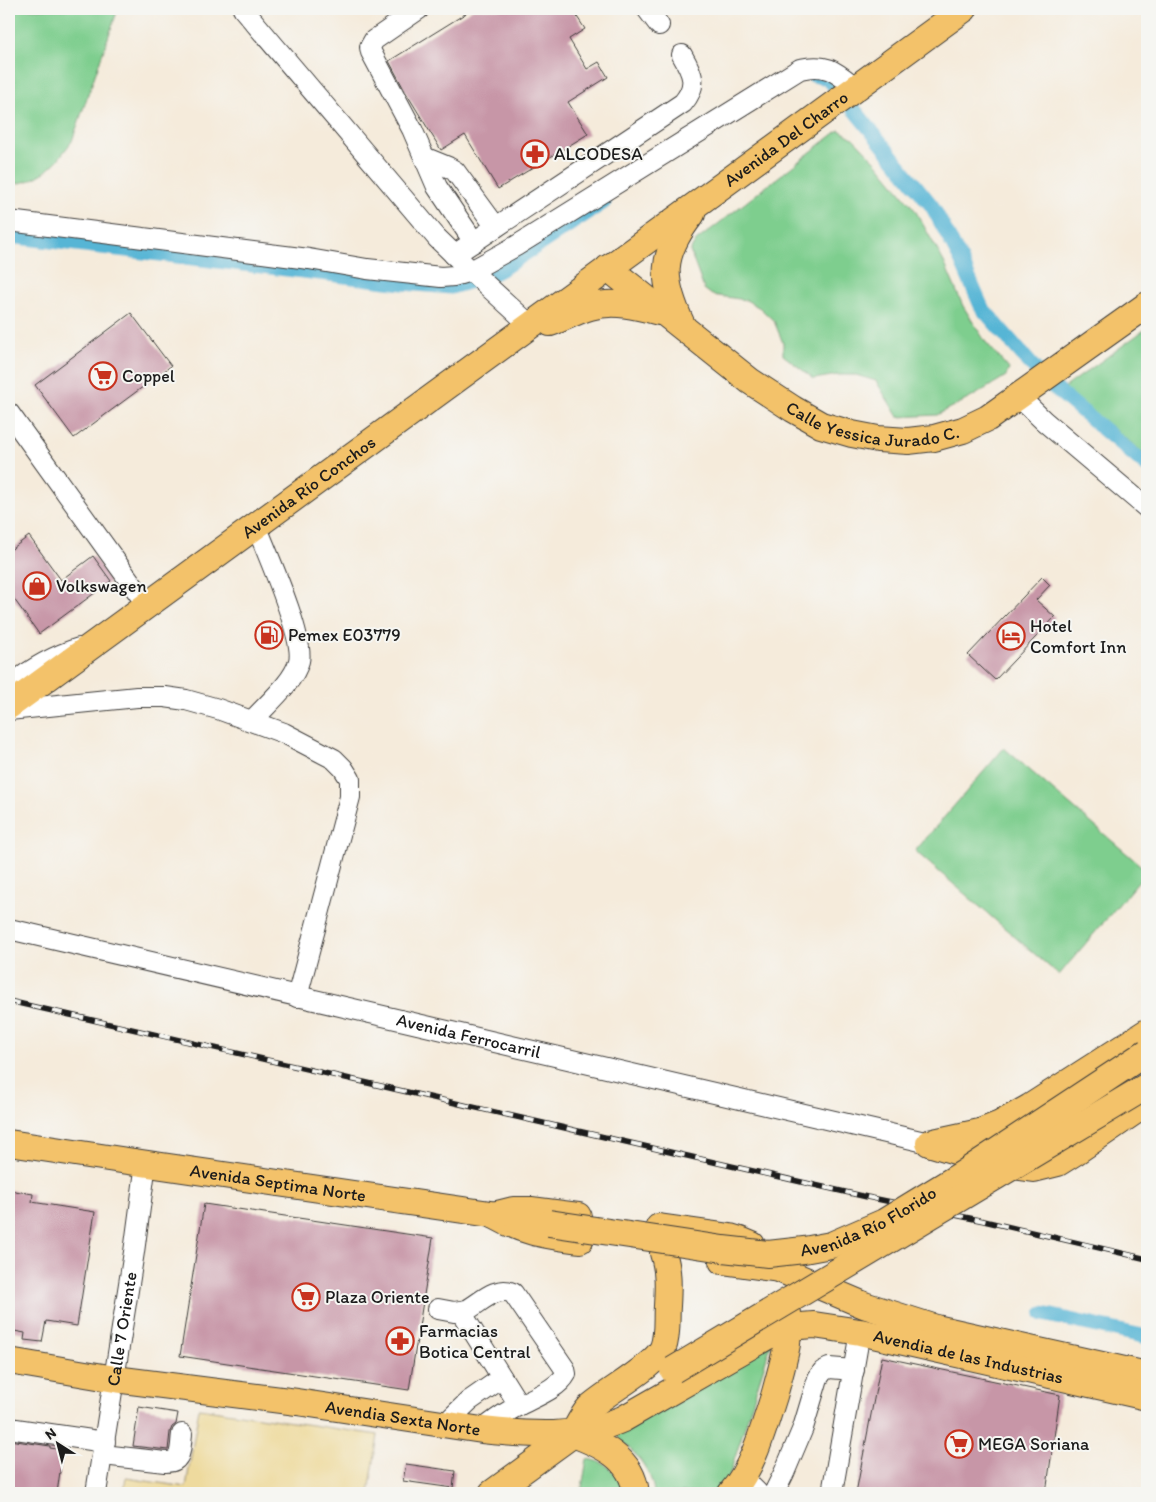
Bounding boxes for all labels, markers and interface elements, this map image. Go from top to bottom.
street label: Avenida Del Charro [720,86,852,192]
pharmacy icon: ALCODESA [520,139,550,169]
place label: ALCODESA [554,143,643,165]
supermarket icon: Coppel [88,361,118,391]
place label: Coppel [122,365,175,387]
street label: Calle Yessica Jurado C. [782,396,962,452]
street label: Avenida Río Conchos [237,431,380,543]
shop icon: Volkswagen [22,571,52,601]
place label: Volkswagen [56,575,147,597]
place label: Hotel Comfort Inn [1030,615,1126,658]
fuel station icon: Pemex E03779 [254,620,284,650]
hotel icon: Hotel Comfort Inn [996,621,1026,651]
place label: Pemex E03779 [288,624,401,646]
street label: Avenida Ferrocarril [394,1009,543,1063]
street label: Avenida Septima Norte [189,1159,368,1207]
street label: Avenida Río Florido [798,1182,941,1261]
street label: Calle 7 Oriente [102,1270,142,1388]
supermarket icon: Plaza Oriente [291,1282,321,1312]
place label: Plaza Oriente [325,1286,430,1308]
place label: Farmacias Botica Central [419,1320,531,1363]
street label: Avendia de las Industrias [871,1324,1065,1389]
pharmacy icon: Farmacias Botica Central [385,1326,415,1356]
street label: Avendia Sexta Norte [324,1395,482,1441]
north arrow [32,1420,82,1470]
text: N [42,1424,59,1444]
supermarket icon: MEGA Soriana [944,1429,974,1459]
place label: MEGA Soriana [978,1433,1090,1455]

